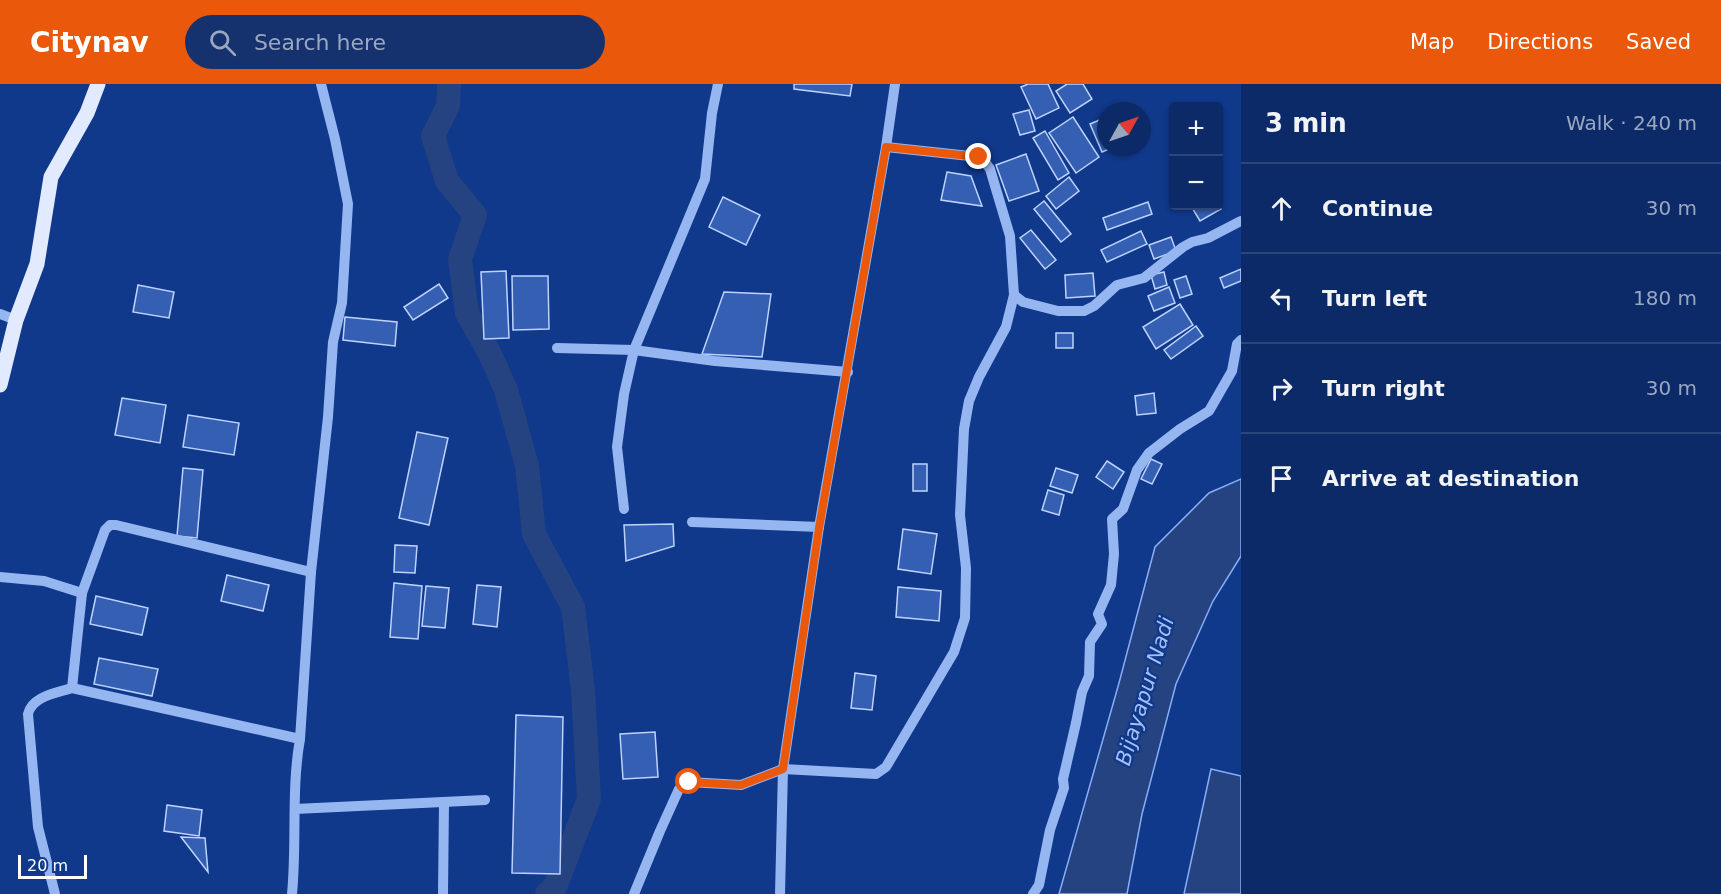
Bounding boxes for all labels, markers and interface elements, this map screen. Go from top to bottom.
search box [185,15,605,69]
text: Citynav [30,26,149,59]
icon: search [206,26,239,59]
text: Search here [254,30,386,55]
text: Map [1410,30,1454,54]
text: Directions [1487,30,1593,54]
text: Saved [1626,30,1691,54]
north arrow [1097,102,1151,156]
map controls [1169,102,1223,210]
button: + [1169,102,1223,156]
text: 3 min [1265,108,1347,138]
text: Walk · 240 m [1566,111,1697,135]
route end [965,143,991,169]
button: − [1169,156,1223,210]
icon: ahead [1265,192,1298,225]
text: Continue [1322,196,1433,221]
text: 30 m [1646,196,1697,220]
icon: left [1265,282,1298,315]
text: Turn left [1322,286,1427,311]
text: 180 m [1633,286,1697,310]
icon: right [1265,372,1298,405]
text: Turn right [1322,376,1445,401]
text: 30 m [1646,376,1697,400]
icon: arrive [1265,462,1298,495]
text: Arrive at destination [1322,466,1579,491]
water label: Bijayapur Nadi [1111,614,1179,768]
route start [675,768,701,794]
scale bar [18,852,87,880]
text: 20 m [27,856,68,875]

